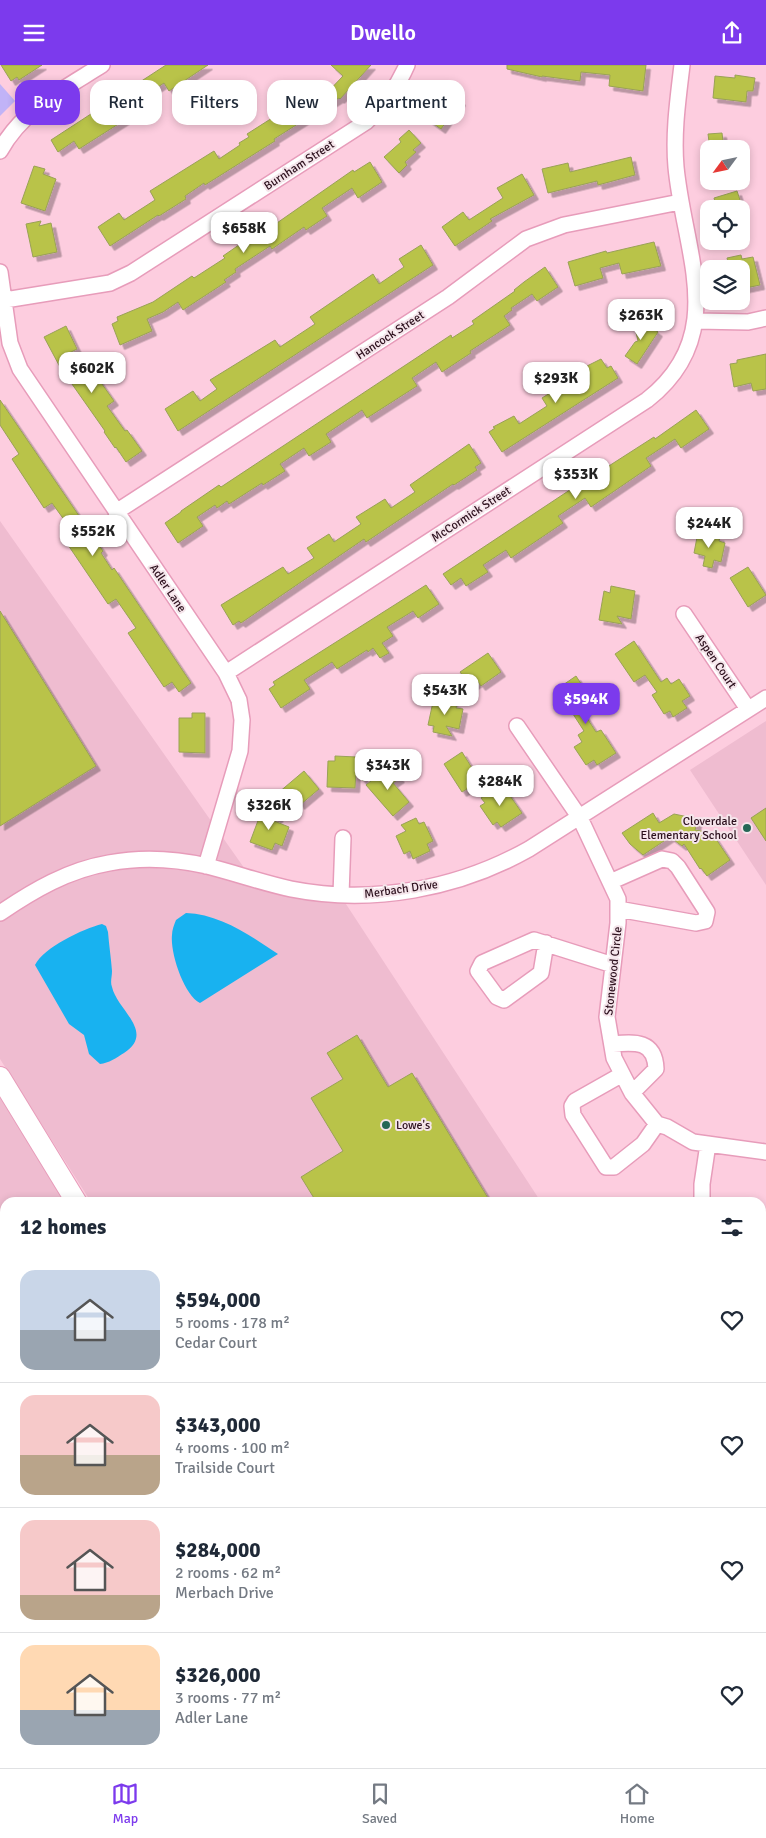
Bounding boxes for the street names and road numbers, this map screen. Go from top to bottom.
street label: Burnham Street [261,137,337,194]
street label: Hancock Street [353,308,427,363]
street label: McCormick Street [429,483,514,546]
street label: Adler Lane [146,561,189,615]
street label: Aspen Court [692,631,739,692]
street label: Merbach Drive [363,877,439,902]
street label: Stonewood Circle [601,926,626,1016]

